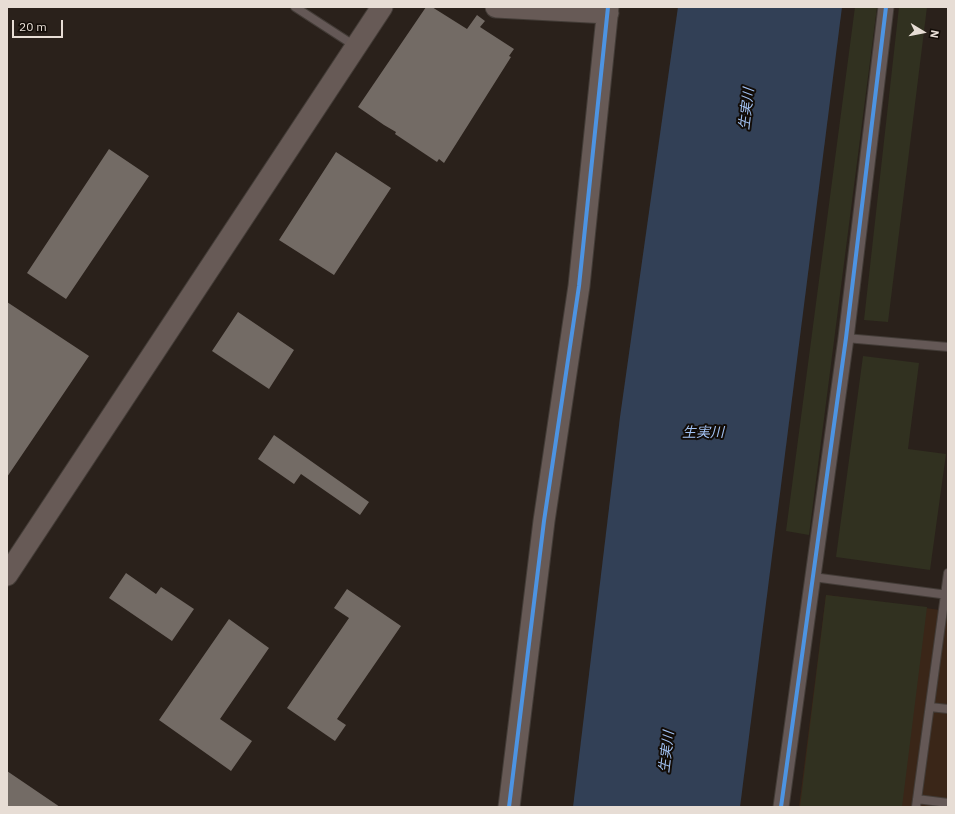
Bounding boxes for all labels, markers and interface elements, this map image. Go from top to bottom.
scale bar [14,12,65,38]
north arrow [903,12,943,52]
text: 20 m [19,19,47,34]
text: N [927,29,942,39]
water label: 生実川 [736,87,758,131]
water label: 生実川 [682,425,724,441]
water label: 生実川 [656,730,678,774]

